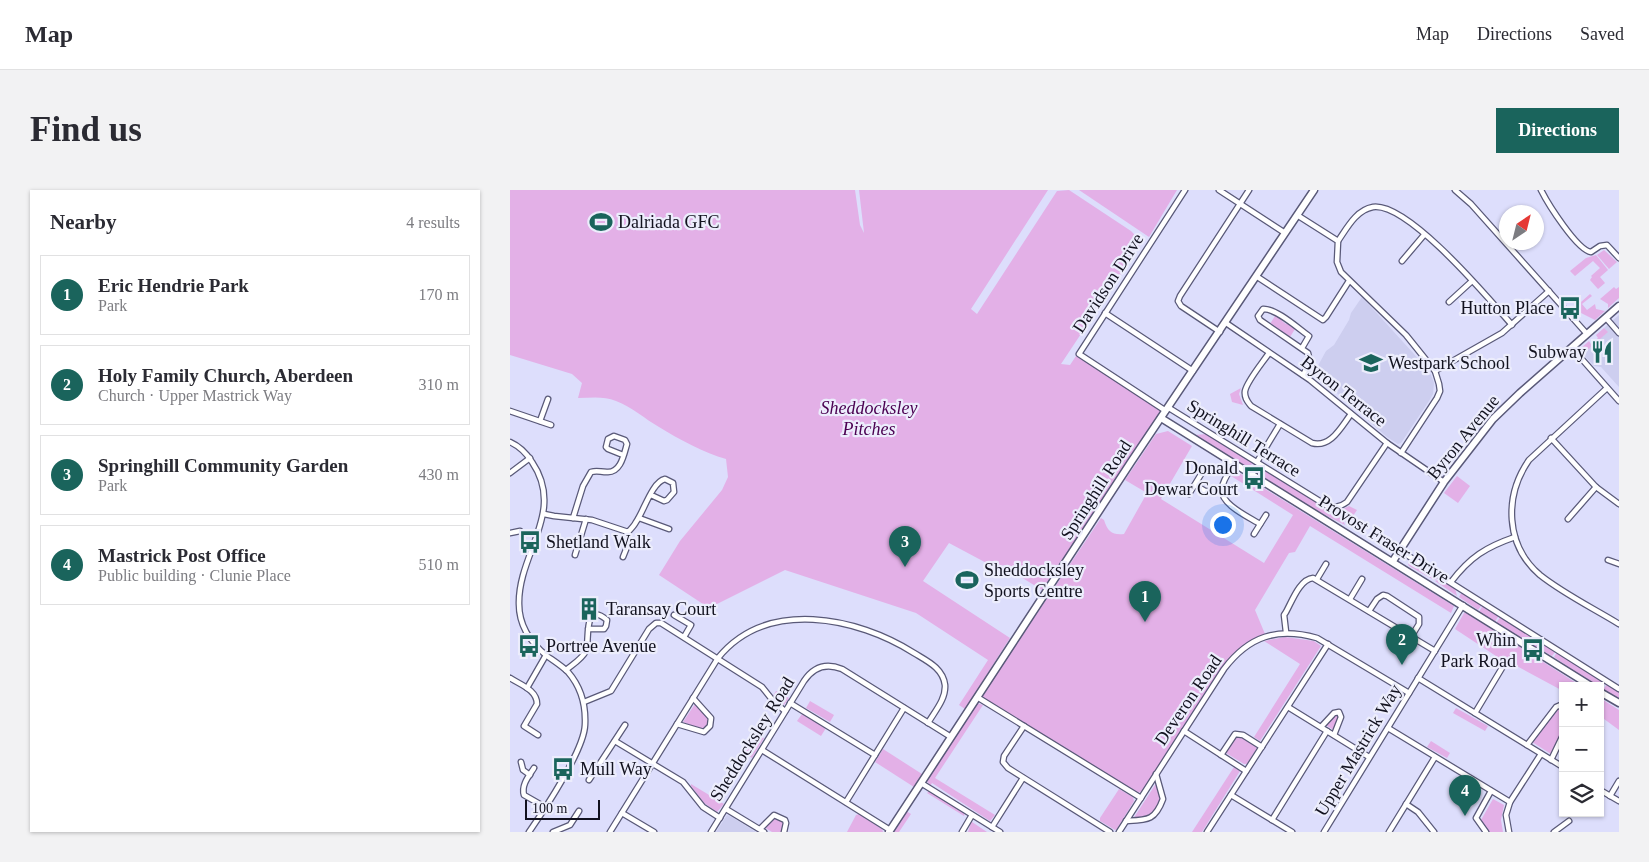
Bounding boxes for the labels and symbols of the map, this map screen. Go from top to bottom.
north arrow [1499,205,1544,250]
sports icon: Dalriada GFC [588,209,614,235]
place label: Dalriada GFC [618,212,719,232]
street label: Davidson Drive [1068,230,1148,336]
bus stop icon: Hutton Place [1557,295,1583,321]
place label: Hutton Place [1461,298,1554,318]
restaurant icon: Subway [1589,339,1615,365]
place label: Subway [1528,342,1586,362]
school or university icon: Westpark School [1358,350,1384,376]
street label: Byron Terrace [1297,351,1391,431]
place label: Westpark School [1388,353,1510,373]
street label: Byron Avenue [1423,391,1503,483]
street label: Springhill Terrace [1184,395,1304,481]
park label: Sheddocksley Pitches [821,398,917,439]
street label: Springhill Road [1056,437,1136,543]
place label: Donald Dewar Court [1145,458,1238,499]
bus stop icon: Donald Dewar Court [1241,465,1267,491]
street label: Provost Fraser Drive [1315,491,1453,587]
your location [1210,512,1236,538]
pin: 3 [889,526,921,567]
bus stop icon: Shetland Walk [517,529,543,555]
place label: Shetland Walk [546,532,651,552]
place label: Sheddocksley Sports Centre [984,560,1084,601]
sports icon: Sheddocksley Sports Centre [954,567,980,593]
pin: 1 [1129,581,1161,622]
building icon: Taransay Court [576,596,602,622]
place label: Taransay Court [606,599,716,619]
pin: 2 [1386,624,1418,665]
place label: Whin Park Road [1441,630,1516,671]
bus stop icon: Portree Avenue [516,633,542,659]
place label: Portree Avenue [546,636,656,656]
bus stop icon: Whin Park Road [1520,637,1546,663]
street label: Deveron Road [1151,651,1225,749]
street label: Sheddocksley Road [706,673,798,805]
street label: Upper Mastrick Way [1311,680,1405,820]
bus stop icon: Mull Way [550,756,576,782]
place label: Mull Way [580,759,652,779]
pin: 4 [1449,775,1481,816]
scale bar [525,797,600,820]

